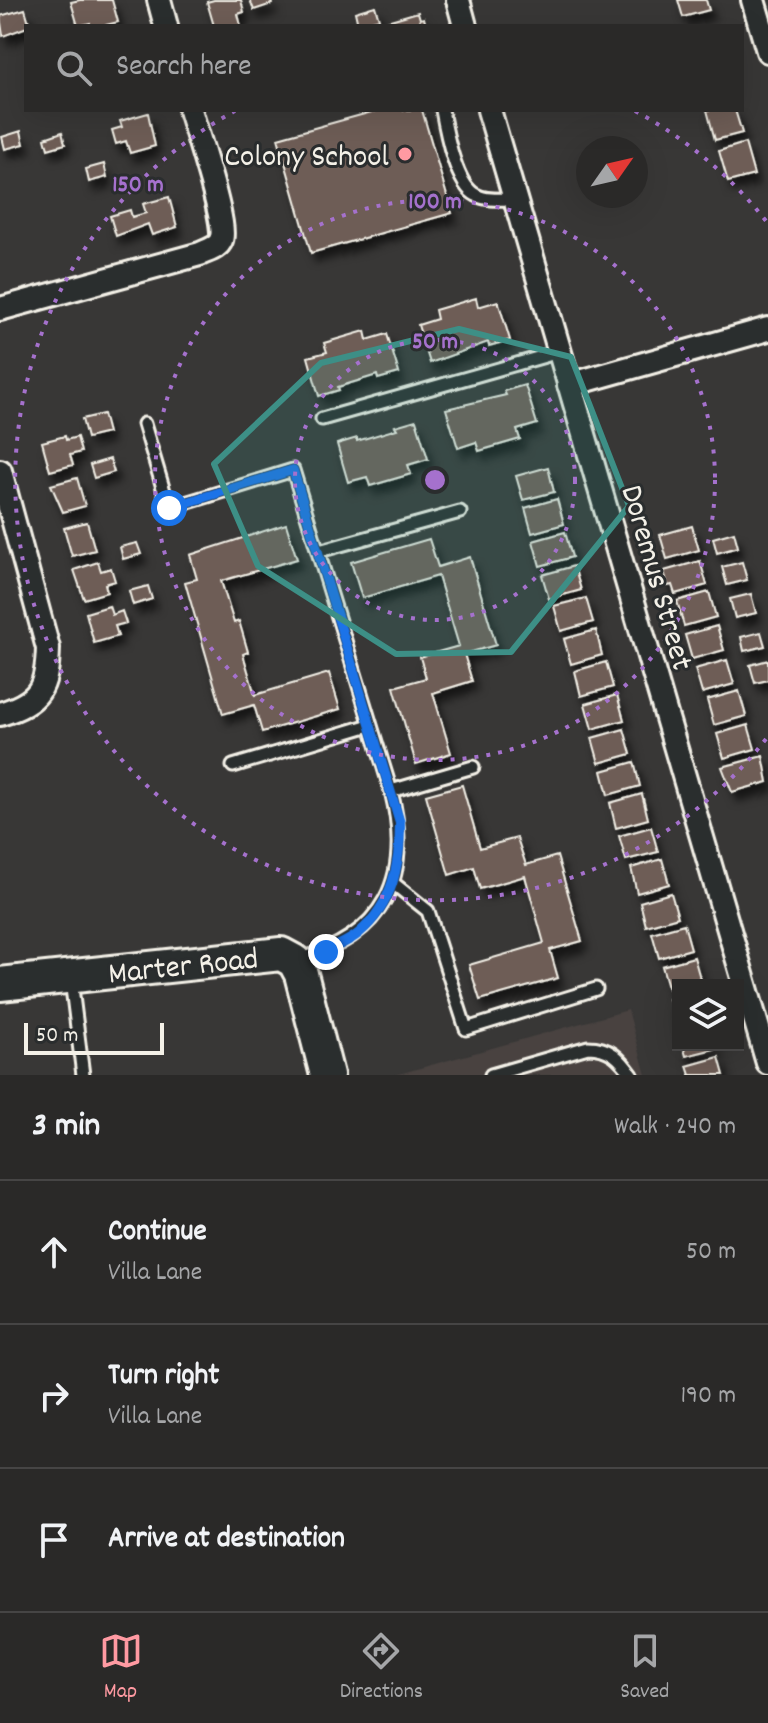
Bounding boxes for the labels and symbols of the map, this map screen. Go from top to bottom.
place label: Colony School [224,136,389,182]
north arrow [576,136,648,208]
marker: Colony School [396,145,414,163]
text: 150 m [112,169,164,203]
text: 100 m [408,186,462,220]
text: 50 m [412,326,458,360]
centre of rings [421,466,449,494]
street label: Doremus Street [606,480,703,677]
route start [151,490,187,526]
route end [308,934,344,970]
street label: Marter Road [106,938,261,1000]
scale bar [24,1019,164,1055]

